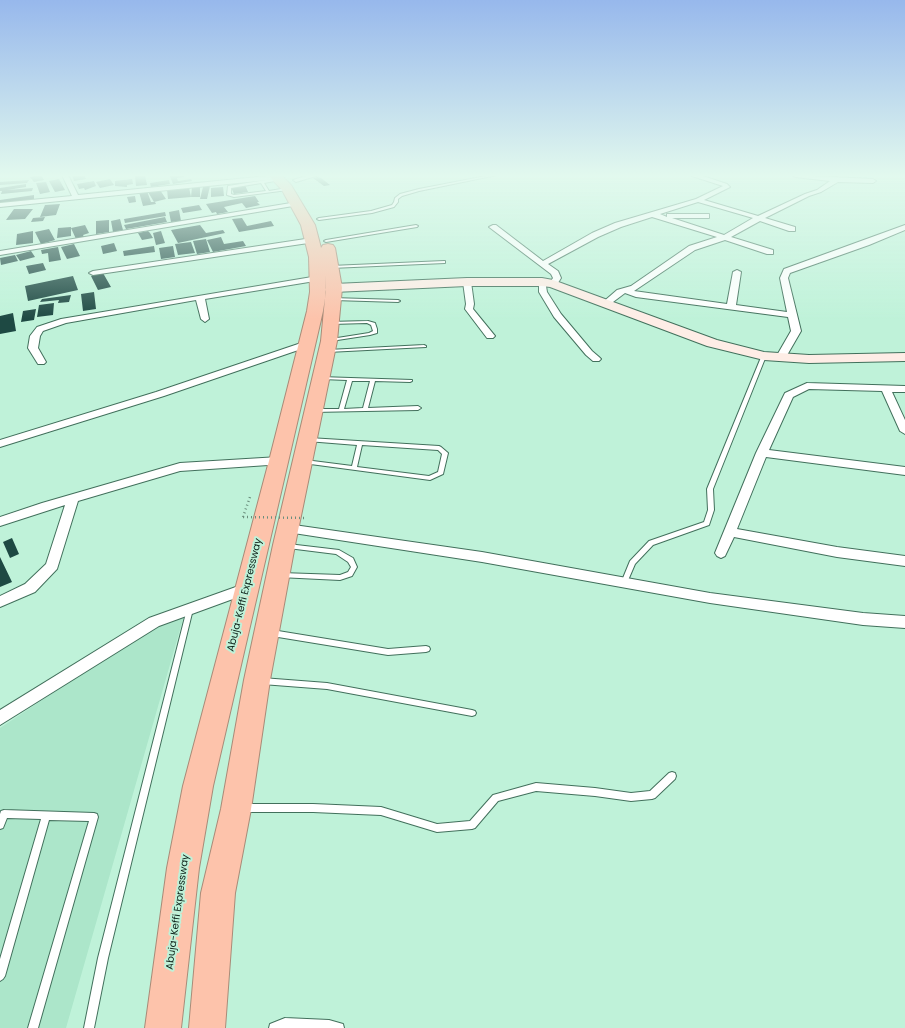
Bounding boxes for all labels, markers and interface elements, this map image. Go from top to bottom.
street label: Abuja-Keffi Expressway [225,537,265,653]
street label: Abuja-Keffi Expressway [164,854,192,970]

